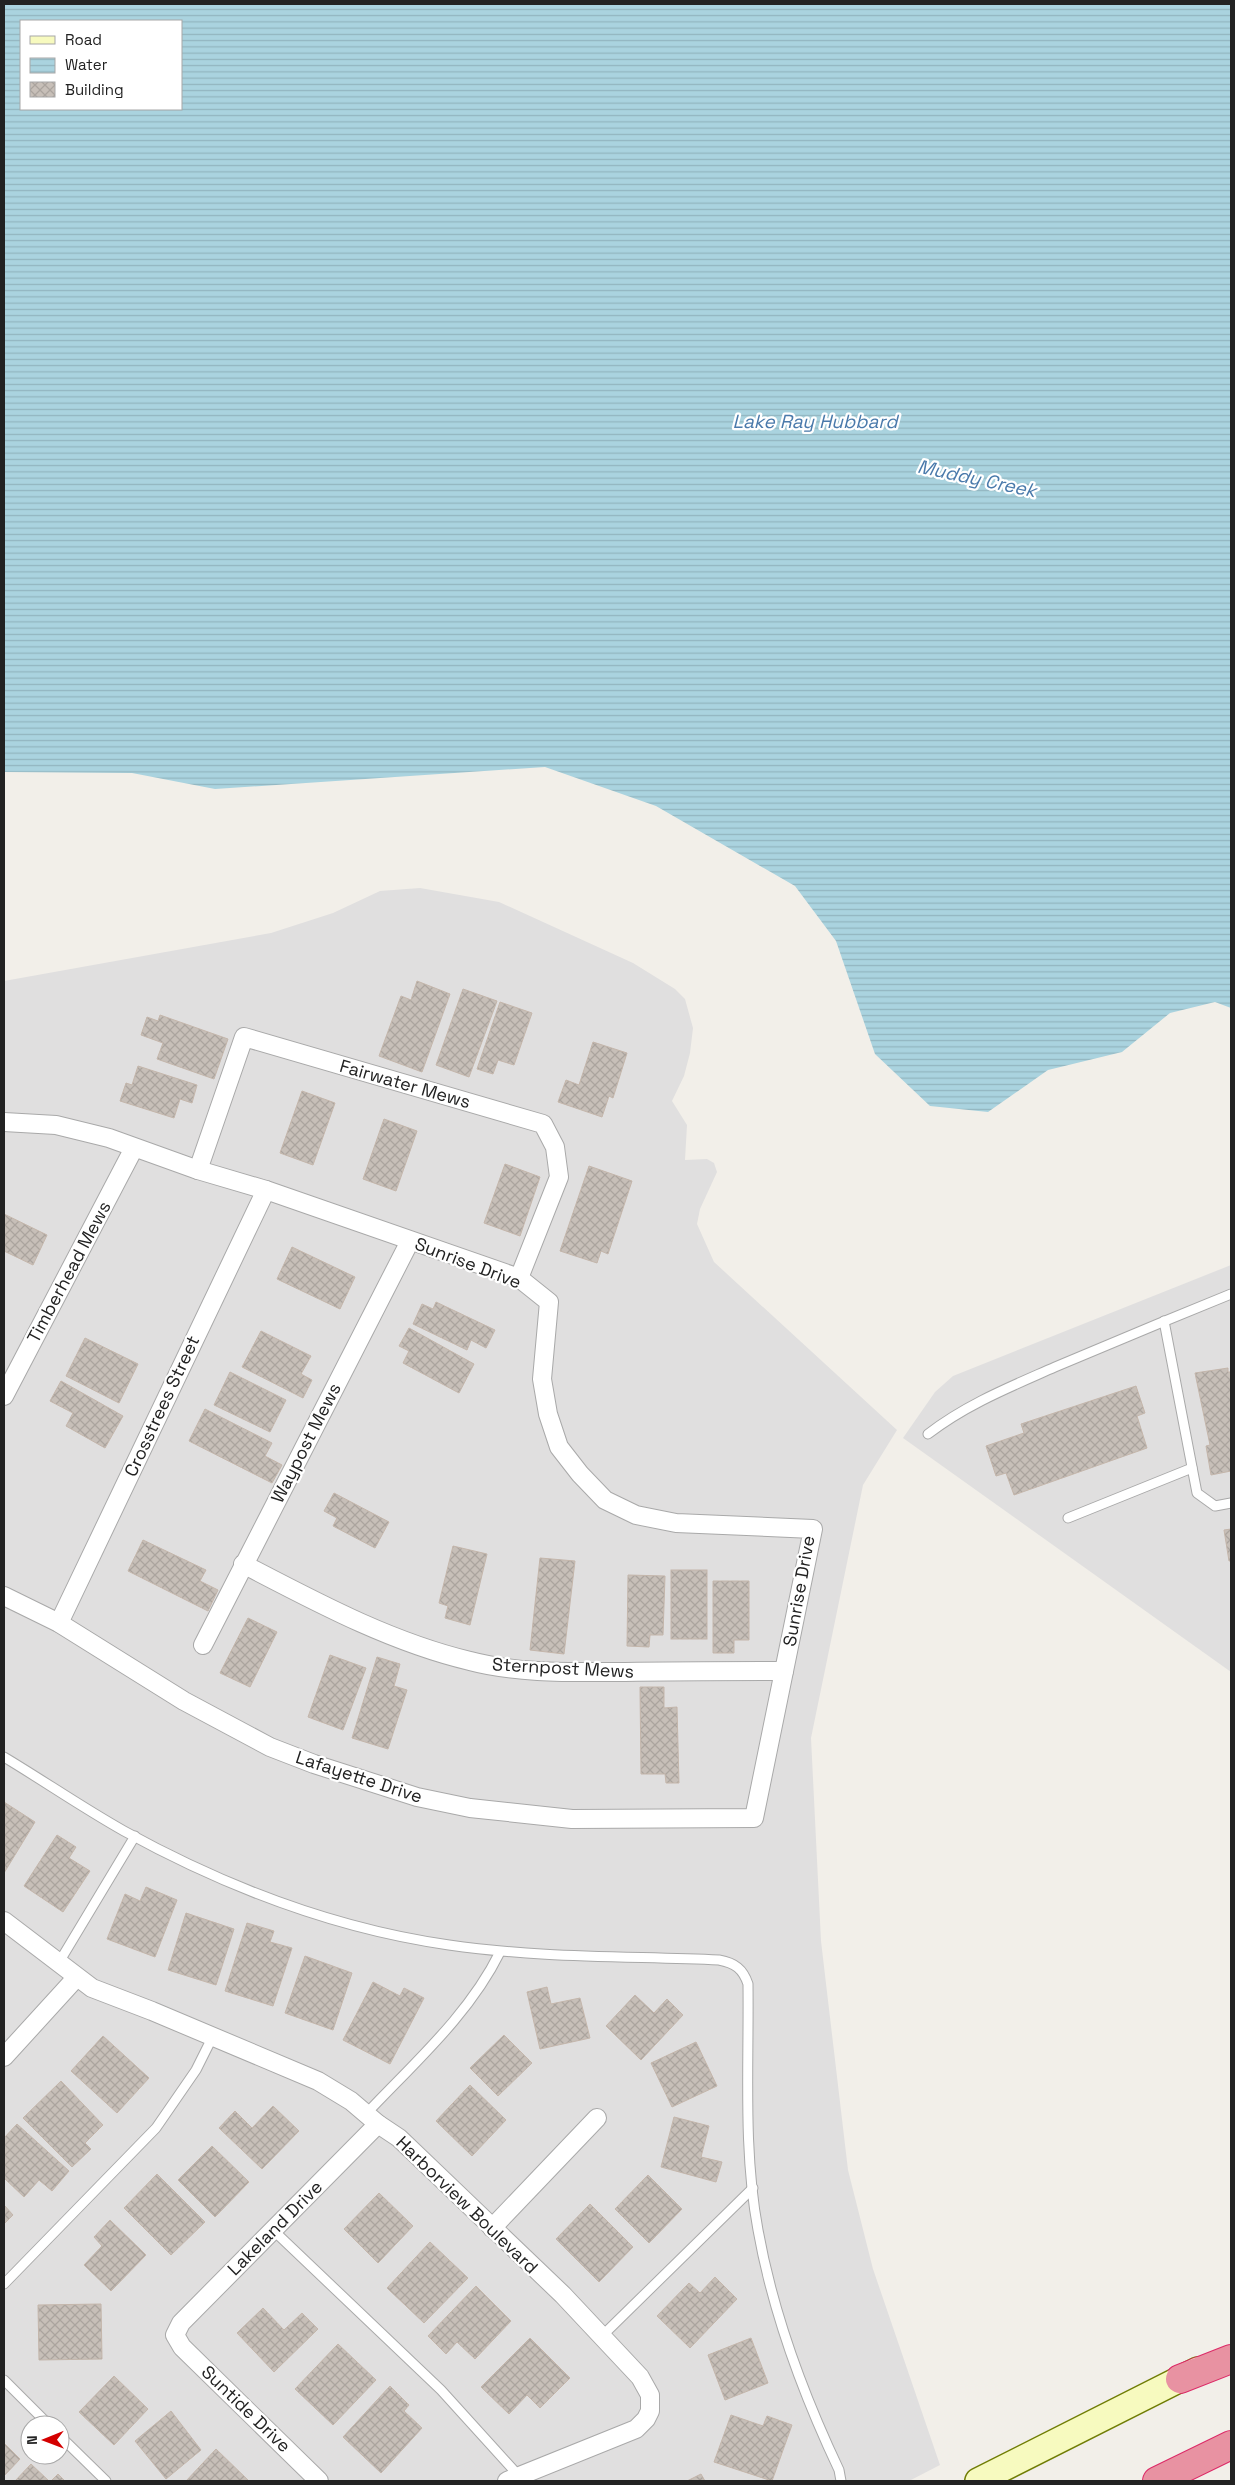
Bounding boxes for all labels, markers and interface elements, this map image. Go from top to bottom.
legend [20,20,182,110]
text: Road [65,30,102,49]
text: Water [65,55,108,74]
text: Building [65,80,124,99]
water label: Lake Ray Hubbard [733,409,899,434]
water label: Muddy Creek [915,454,1041,504]
street label: Fairwater Mews [337,1054,473,1113]
street label: Timberhead Mews [21,1197,116,1347]
street label: Sunrise Drive [412,1232,525,1293]
street label: Crosstrees Street [119,1332,204,1480]
street label: Waypost Mews [265,1379,346,1507]
street label: Sunrise Drive [777,1534,820,1648]
street label: Sternpost Mews [491,1652,635,1683]
street label: Lafayette Drive [293,1745,425,1808]
street label: Harborview Boulevard [392,2131,543,2278]
street label: Lakeland Drive [222,2175,327,2280]
street label: Suntide Drive [197,2360,296,2457]
north arrow [20,2415,70,2465]
text: N [23,2435,41,2445]

